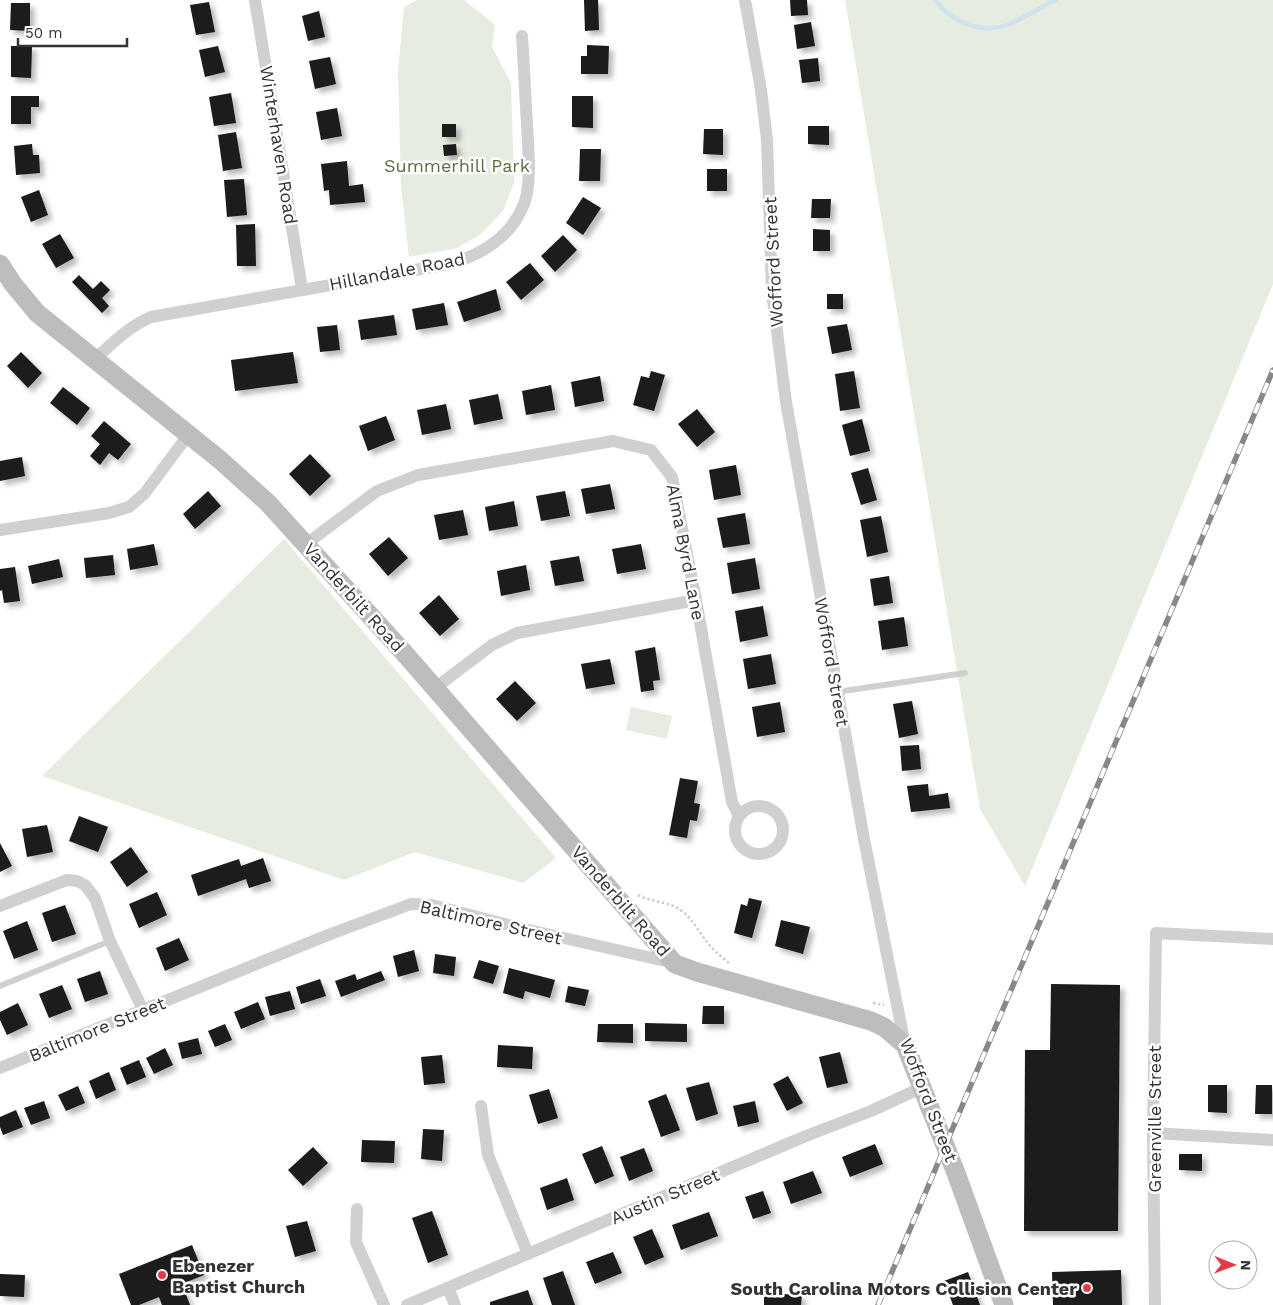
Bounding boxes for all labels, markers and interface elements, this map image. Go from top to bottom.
scale bar [18,15,126,47]
text: 50 m [25,24,62,42]
street label: Winterhaven Road [256,64,302,226]
park label: Summerhill Park [384,155,530,176]
street label: Wofford Street [759,196,787,328]
street label: Hillandale Road [327,248,467,294]
street label: Alma Byrd Lane [662,482,710,622]
street label: Vanderbilt Road [299,538,409,656]
street label: Wofford Street [810,596,854,729]
street label: Vanderbilt Road [567,841,675,961]
street label: Baltimore Street [418,895,565,949]
street label: Baltimore Street [26,992,169,1066]
street label: Wofford Street [896,1035,962,1165]
street label: Greenville Street [1144,1045,1165,1193]
street label: Austin Street [607,1163,723,1228]
north arrow [1208,1240,1258,1290]
place label: Ebenezer Baptist Church [172,1255,305,1297]
text: N [1238,1260,1254,1271]
marker: Ebenezer Baptist Church [156,1269,168,1281]
place label: South Carolina Motors Collision Center [730,1278,1077,1299]
marker: South Carolina Motors Collision Center [1081,1282,1093,1294]

